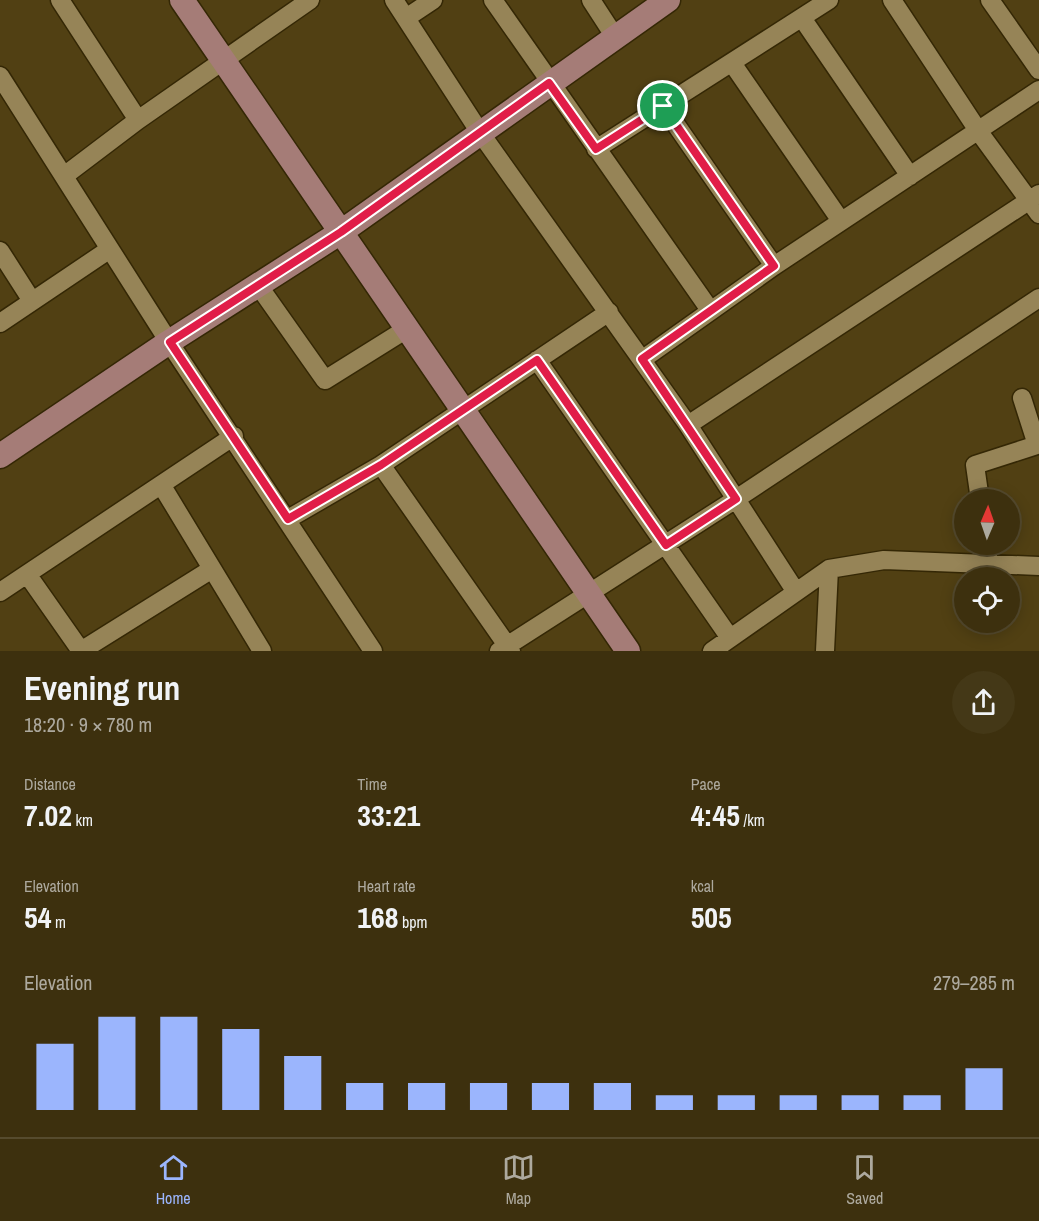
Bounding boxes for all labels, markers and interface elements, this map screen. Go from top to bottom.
pin [637,80,688,131]
icon: arrive [646,89,679,122]
north arrow [954,489,1020,555]
map controls [954,489,1020,633]
button: locate [954,567,1020,633]
text: Evening run [24,666,180,710]
button: share [952,671,1015,734]
text: 18:20 · 9 × 780 m [24,711,152,738]
text: Distance [24,773,76,795]
text: Time [357,773,387,795]
text: Pace [691,773,721,795]
text: 7.02 [24,795,72,835]
text: 33:21 [357,795,420,835]
text: 4:45 [691,795,740,835]
text: km [72,809,93,831]
text: /km [740,809,765,831]
text: Elevation [24,875,79,897]
text: Heart rate [357,875,416,897]
text: kcal [691,875,714,897]
text: 54 [24,897,51,937]
text: 168 [357,897,398,937]
text: 505 [691,897,732,937]
text: m [51,911,66,933]
text: bpm [398,911,428,933]
text: Elevation [24,969,92,996]
text: 279–285 m [933,969,1015,996]
tab: Home [156,1151,191,1209]
tab: Map [502,1151,535,1209]
tab: Saved [846,1151,883,1209]

